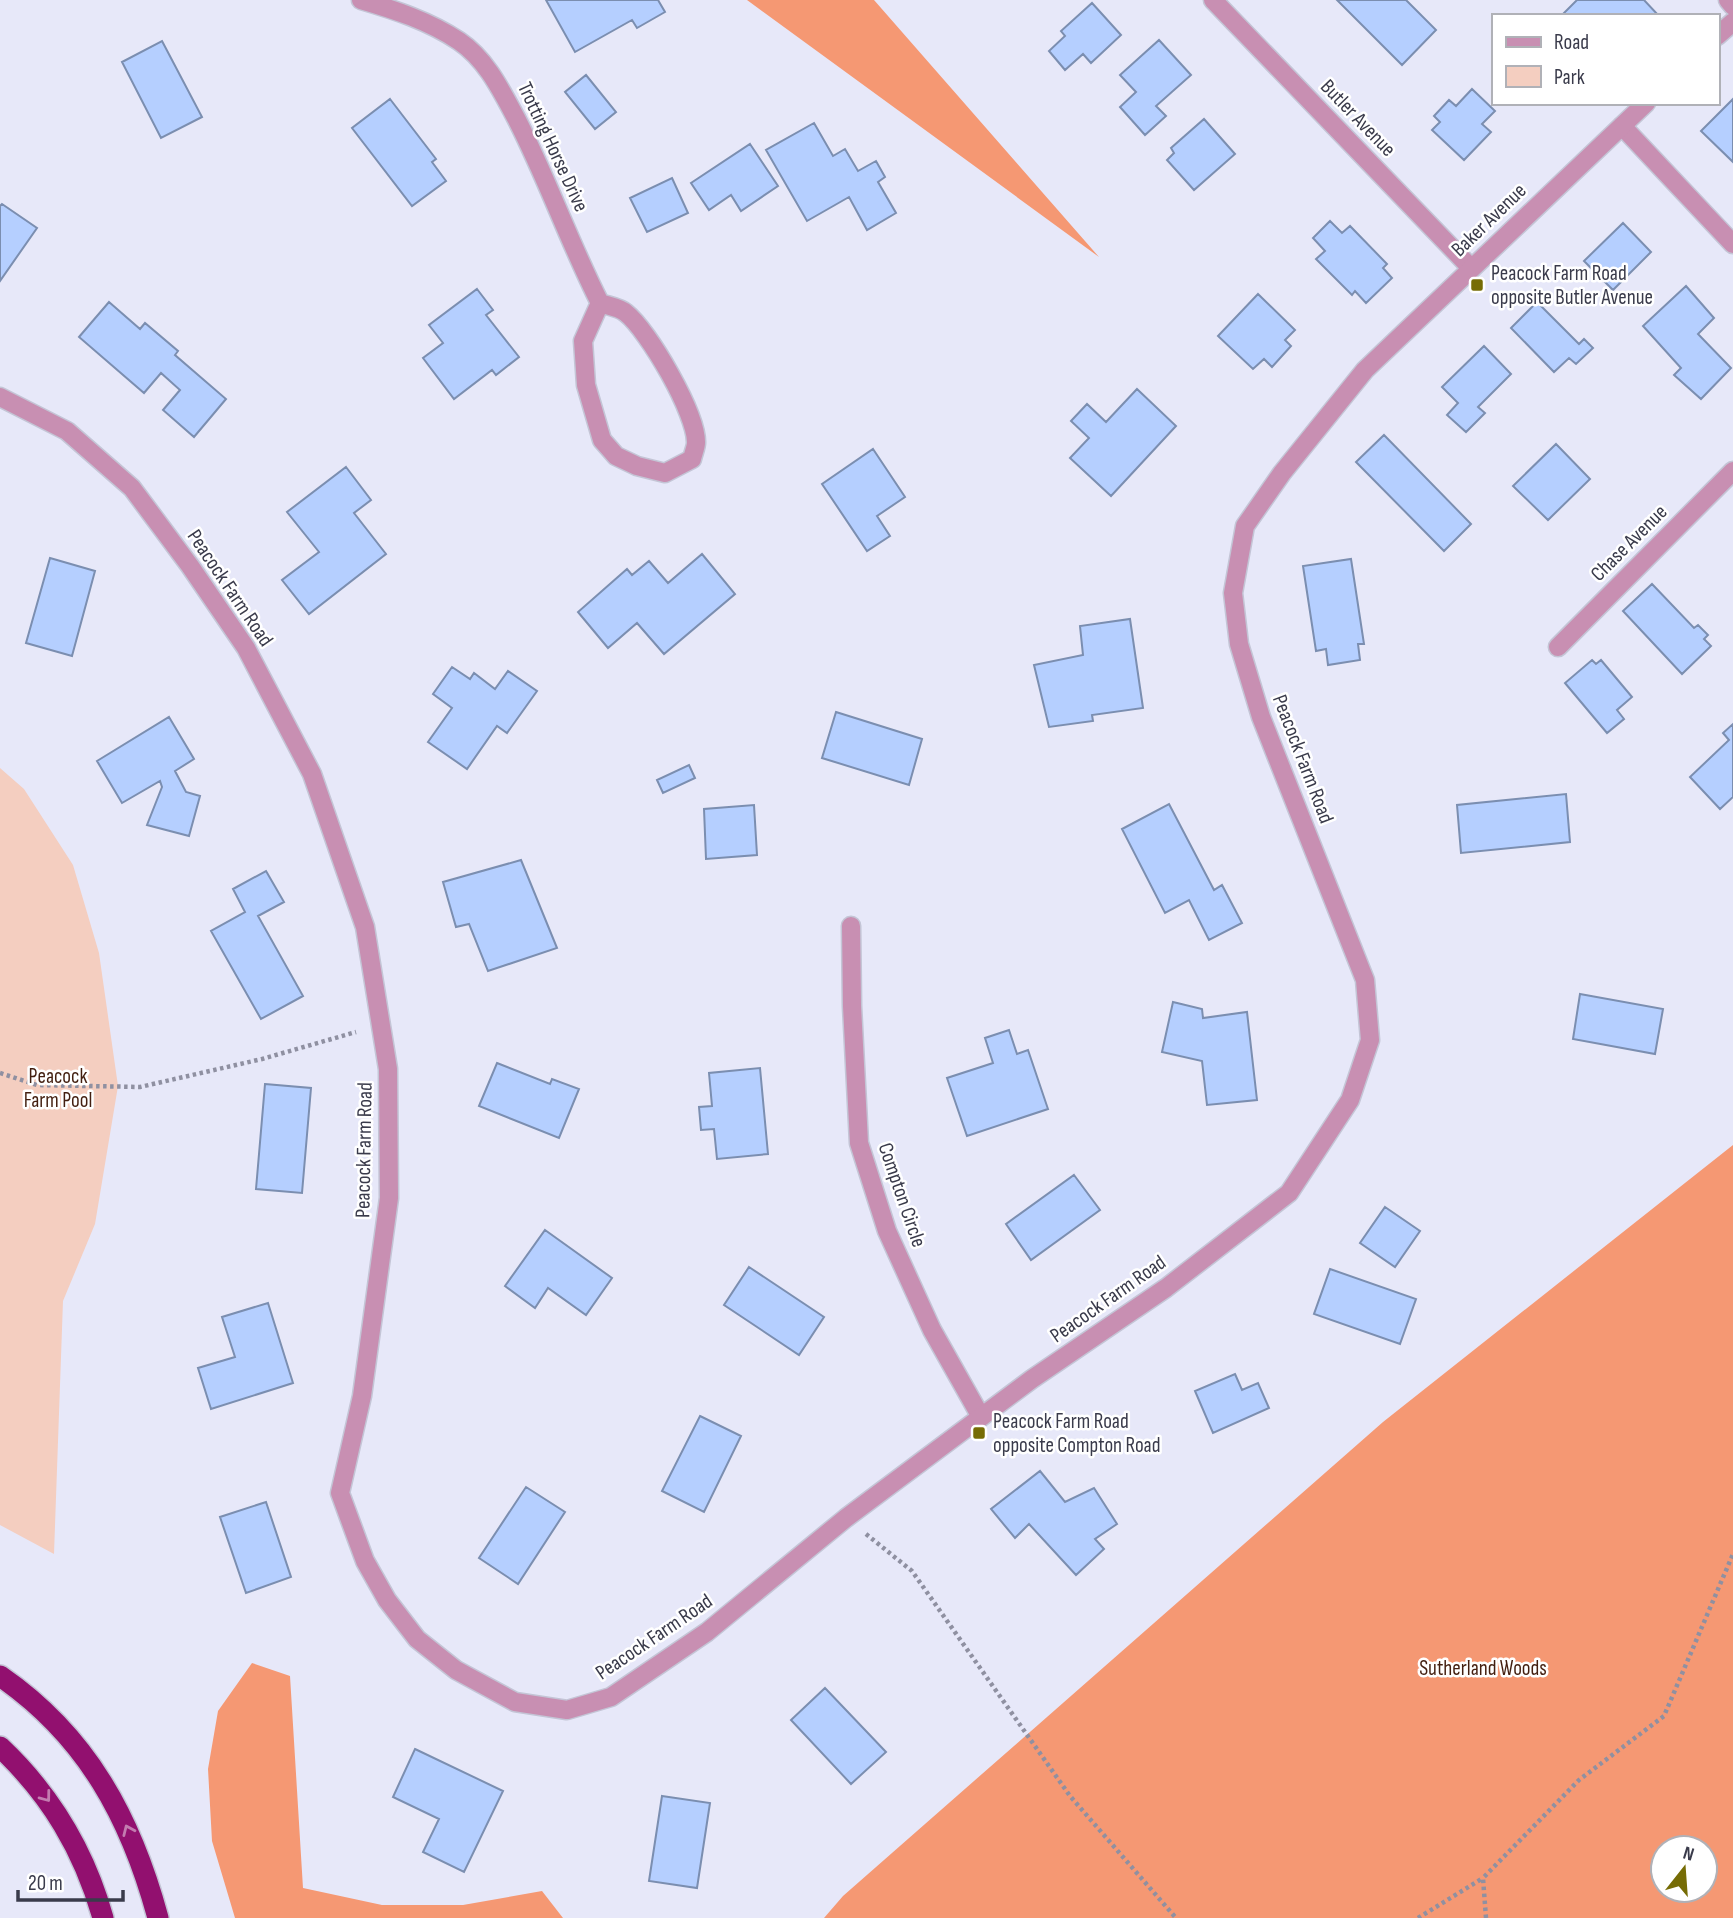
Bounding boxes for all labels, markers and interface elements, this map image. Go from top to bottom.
legend [1492,14,1719,105]
text: Road [1554,30,1589,55]
text: Park [1554,65,1585,90]
street label: Butler Avenue [1315,74,1401,162]
street label: Trotting Horse Drive [512,78,594,216]
street label: Baker Avenue [1446,178,1532,262]
place label: Peacock Farm Road opposite Butler Avenue [1491,261,1653,310]
marker: Peacock Farm Road opposite Butler Avenue [1469,277,1485,293]
street label: Chase Avenue [1586,500,1672,586]
street label: Peacock Farm Road [182,525,278,651]
street label: Peacock Farm Road [1267,691,1339,827]
park label: Peacock Farm Pool [24,1064,92,1113]
street label: Peacock Farm Road [350,1082,378,1218]
street label: Compton Circle [872,1140,932,1250]
street label: Peacock Farm Road [1045,1250,1171,1348]
place label: Peacock Farm Road opposite Compton Road [993,1409,1160,1458]
marker: Peacock Farm Road opposite Compton Road [971,1425,987,1441]
street label: Peacock Farm Road [591,1589,717,1685]
park label: Sutherland Woods [1419,1656,1547,1681]
one-way arrow [37,1789,50,1802]
one-way arrow [122,1825,136,1837]
north arrow [1649,1834,1719,1904]
text: N [1680,1842,1697,1867]
scale bar [18,1858,122,1902]
text: 20 m [28,1871,63,1896]

